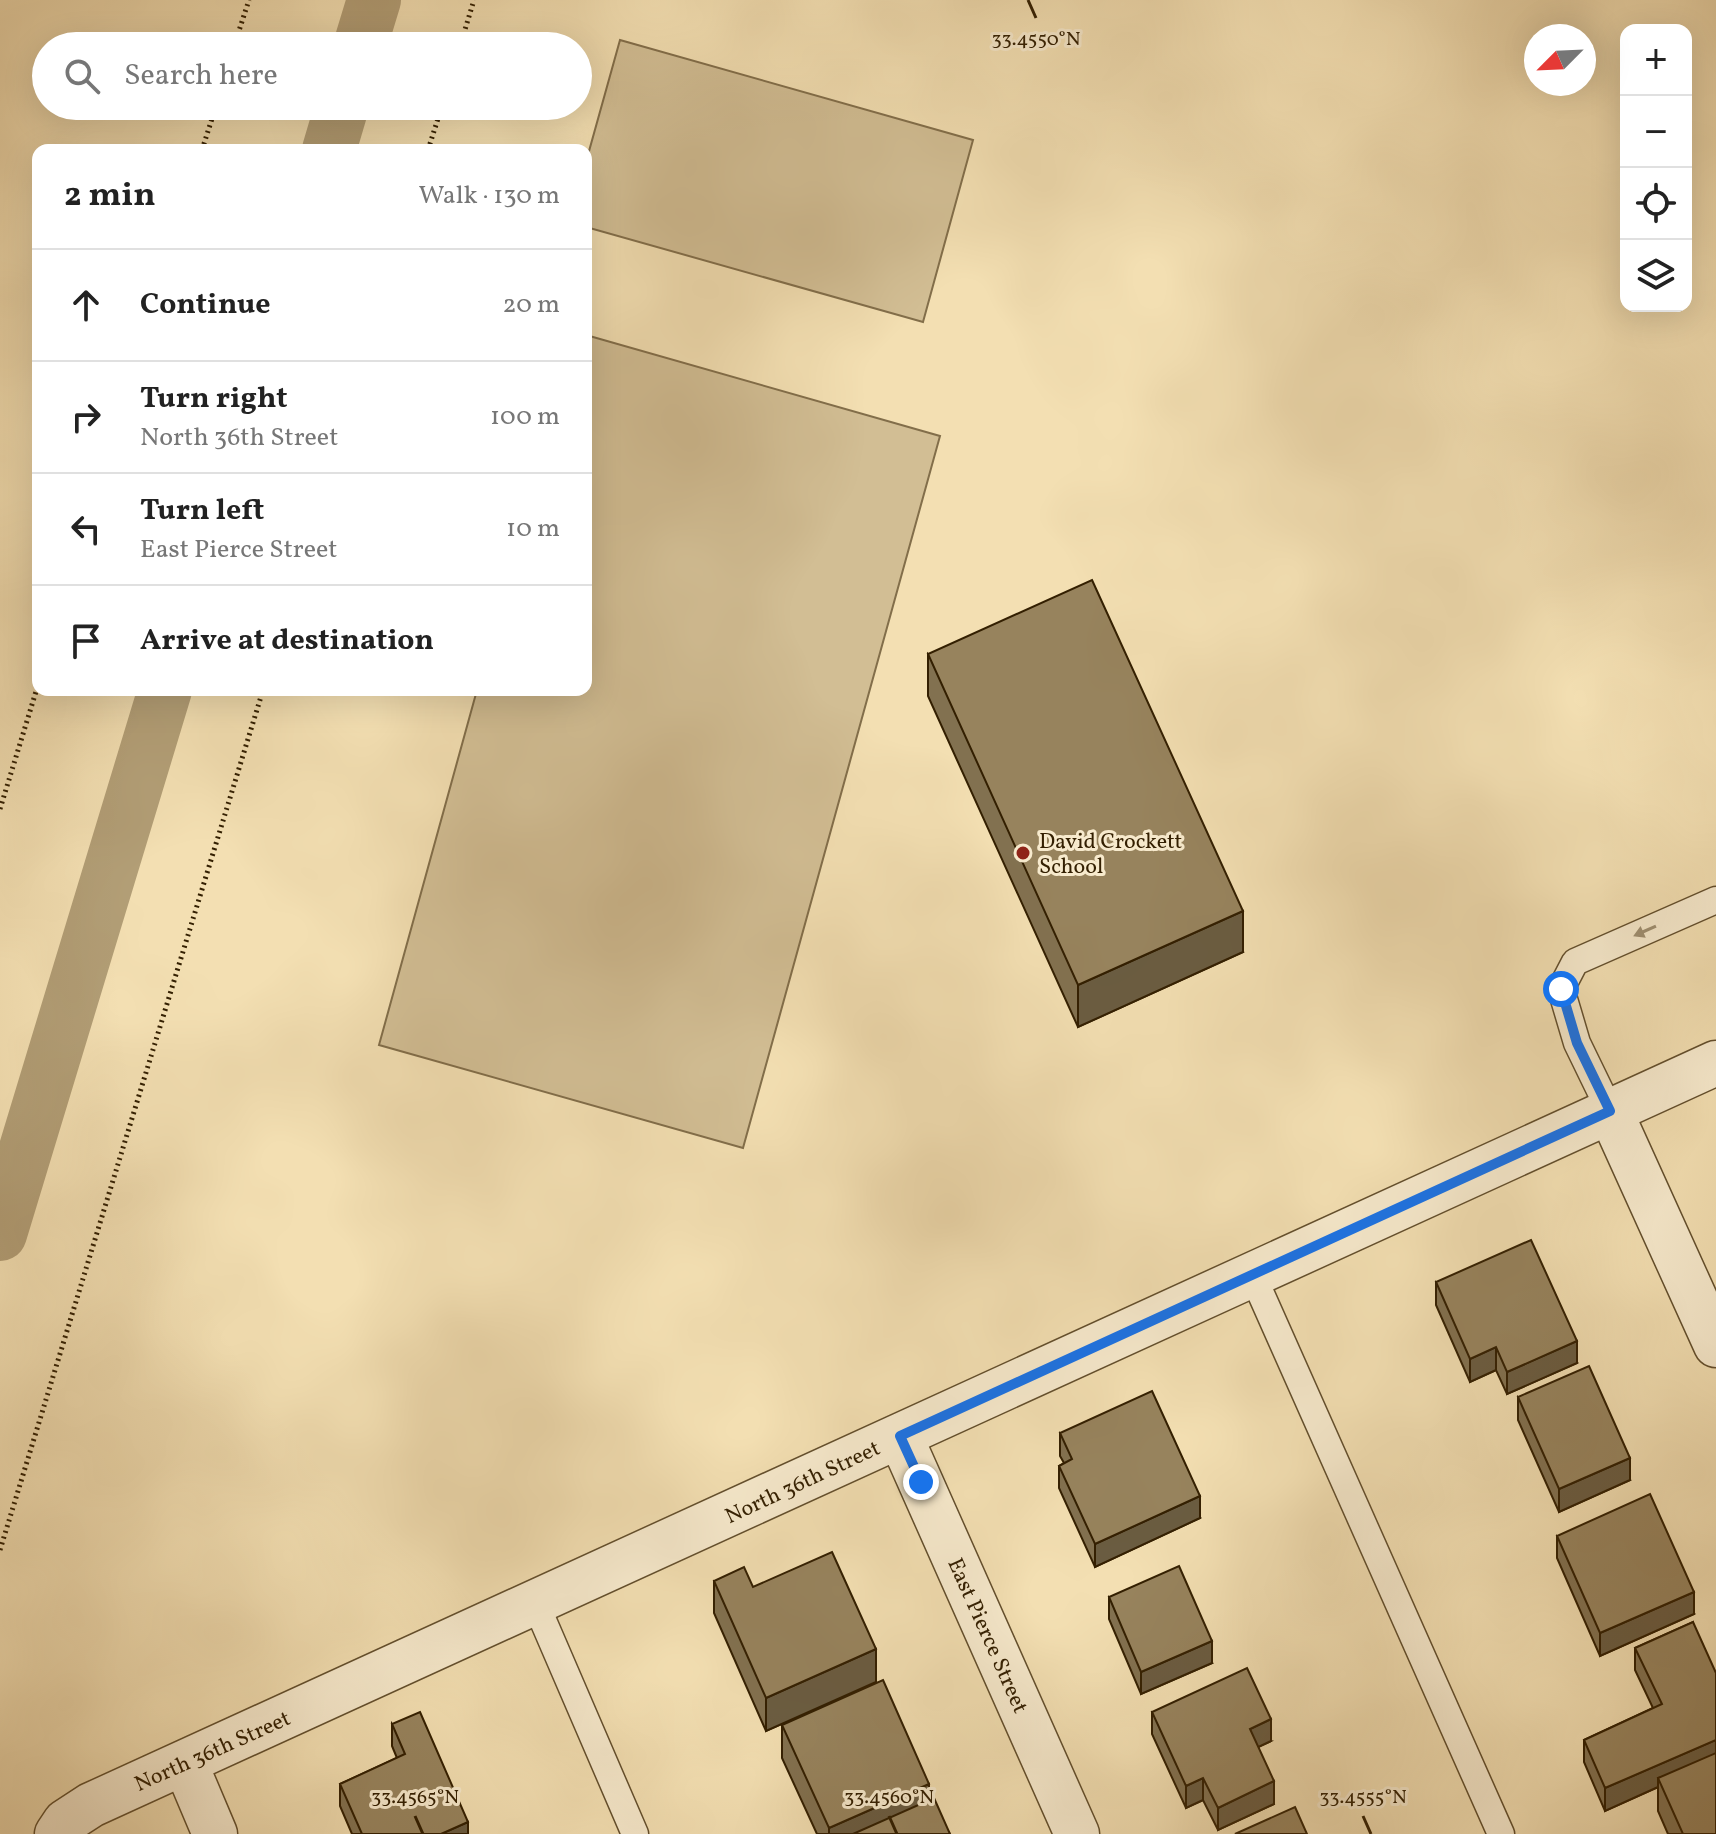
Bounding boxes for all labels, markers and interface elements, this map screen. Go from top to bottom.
north arrow [1524,24,1596,96]
map controls [1620,24,1692,312]
button: + [1620,24,1692,96]
text: 33.4550°N [991,26,1081,54]
search box [32,32,592,120]
icon: search [60,54,104,98]
text: Search here [124,55,278,97]
button: − [1620,96,1692,168]
button: locate [1620,168,1692,240]
text: 2 min [64,173,156,220]
text: Walk · 130 m [419,178,560,214]
button: layers [1620,240,1692,312]
icon: ahead [64,283,108,327]
text: Continue [140,284,271,326]
text: 20 m [502,287,560,323]
text: Turn right [140,378,288,420]
icon: right [64,395,108,439]
text: 100 m [490,399,560,435]
text: North 36th Street [140,420,338,456]
text: Turn left [140,490,264,532]
icon: left [64,507,108,551]
text: 10 m [506,511,560,547]
text: East Pierce Street [140,532,337,568]
icon: arrive [64,619,108,663]
text: Arrive at destination [140,620,434,662]
place label: David Crockett School [1039,827,1183,883]
marker: David Crockett School [1014,844,1032,862]
one-way arrow [1633,924,1656,938]
route start [1543,971,1579,1007]
street label: North 36th Street [720,1434,886,1533]
route end [903,1464,939,1500]
street label: East Pierce Street [939,1553,1035,1719]
street label: North 36th Street [130,1704,296,1801]
text: 33.4565°N [371,1784,459,1812]
text: 33.4560°N [844,1784,934,1812]
text: 33.4555°N [1319,1784,1407,1812]

